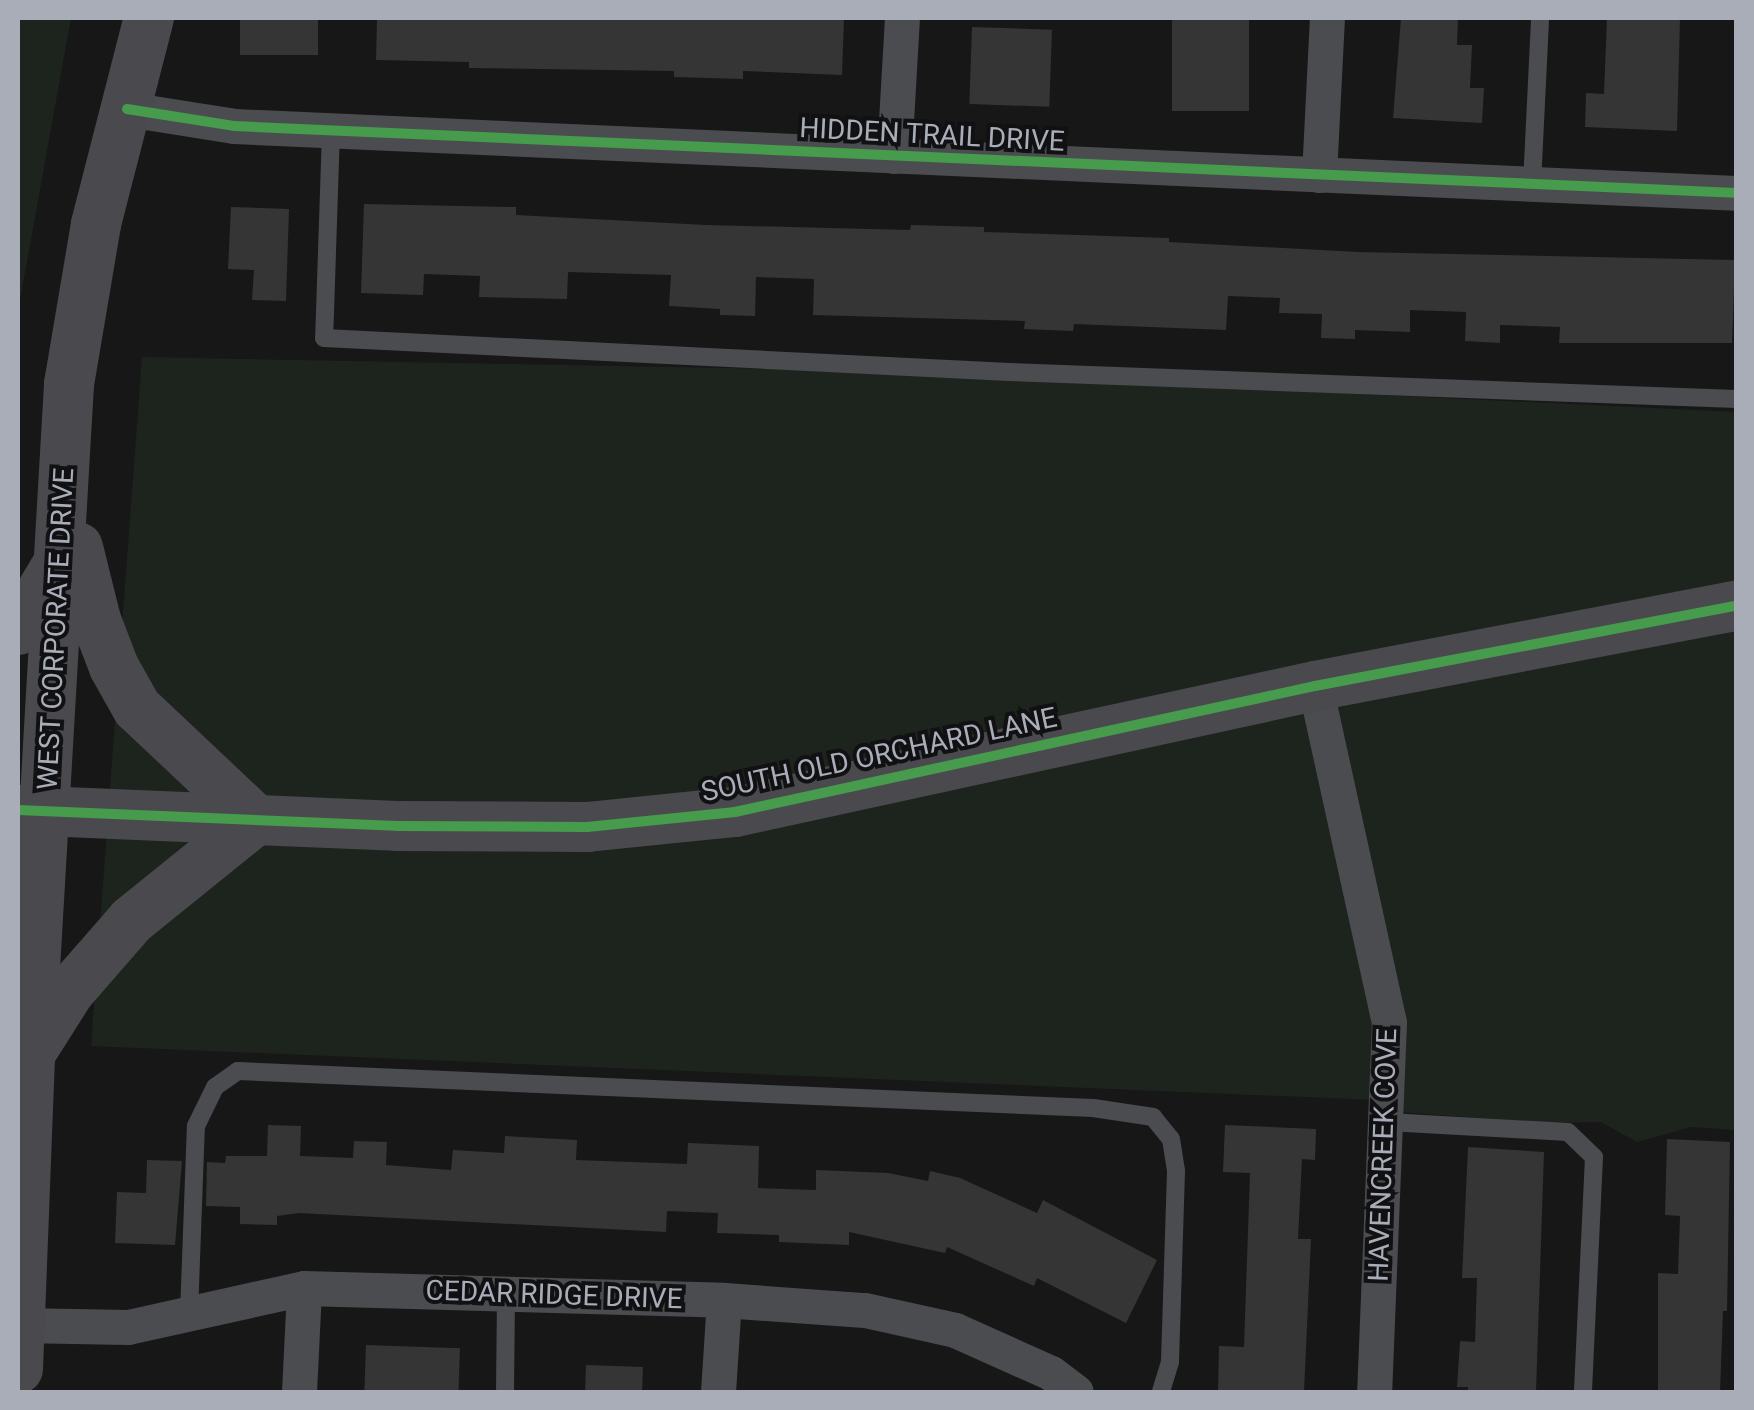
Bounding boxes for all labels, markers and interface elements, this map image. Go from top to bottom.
street label: HIDDEN TRAIL DRIVE [798,111,1066,159]
street label: WEST CORPORATE DRIVE [31,467,81,791]
street label: SOUTH OLD ORCHARD LANE [698,701,1060,809]
street label: HAVENCREEK COVE [1362,1028,1404,1282]
street label: CEDAR RIDGE DRIVE [425,1274,683,1316]

